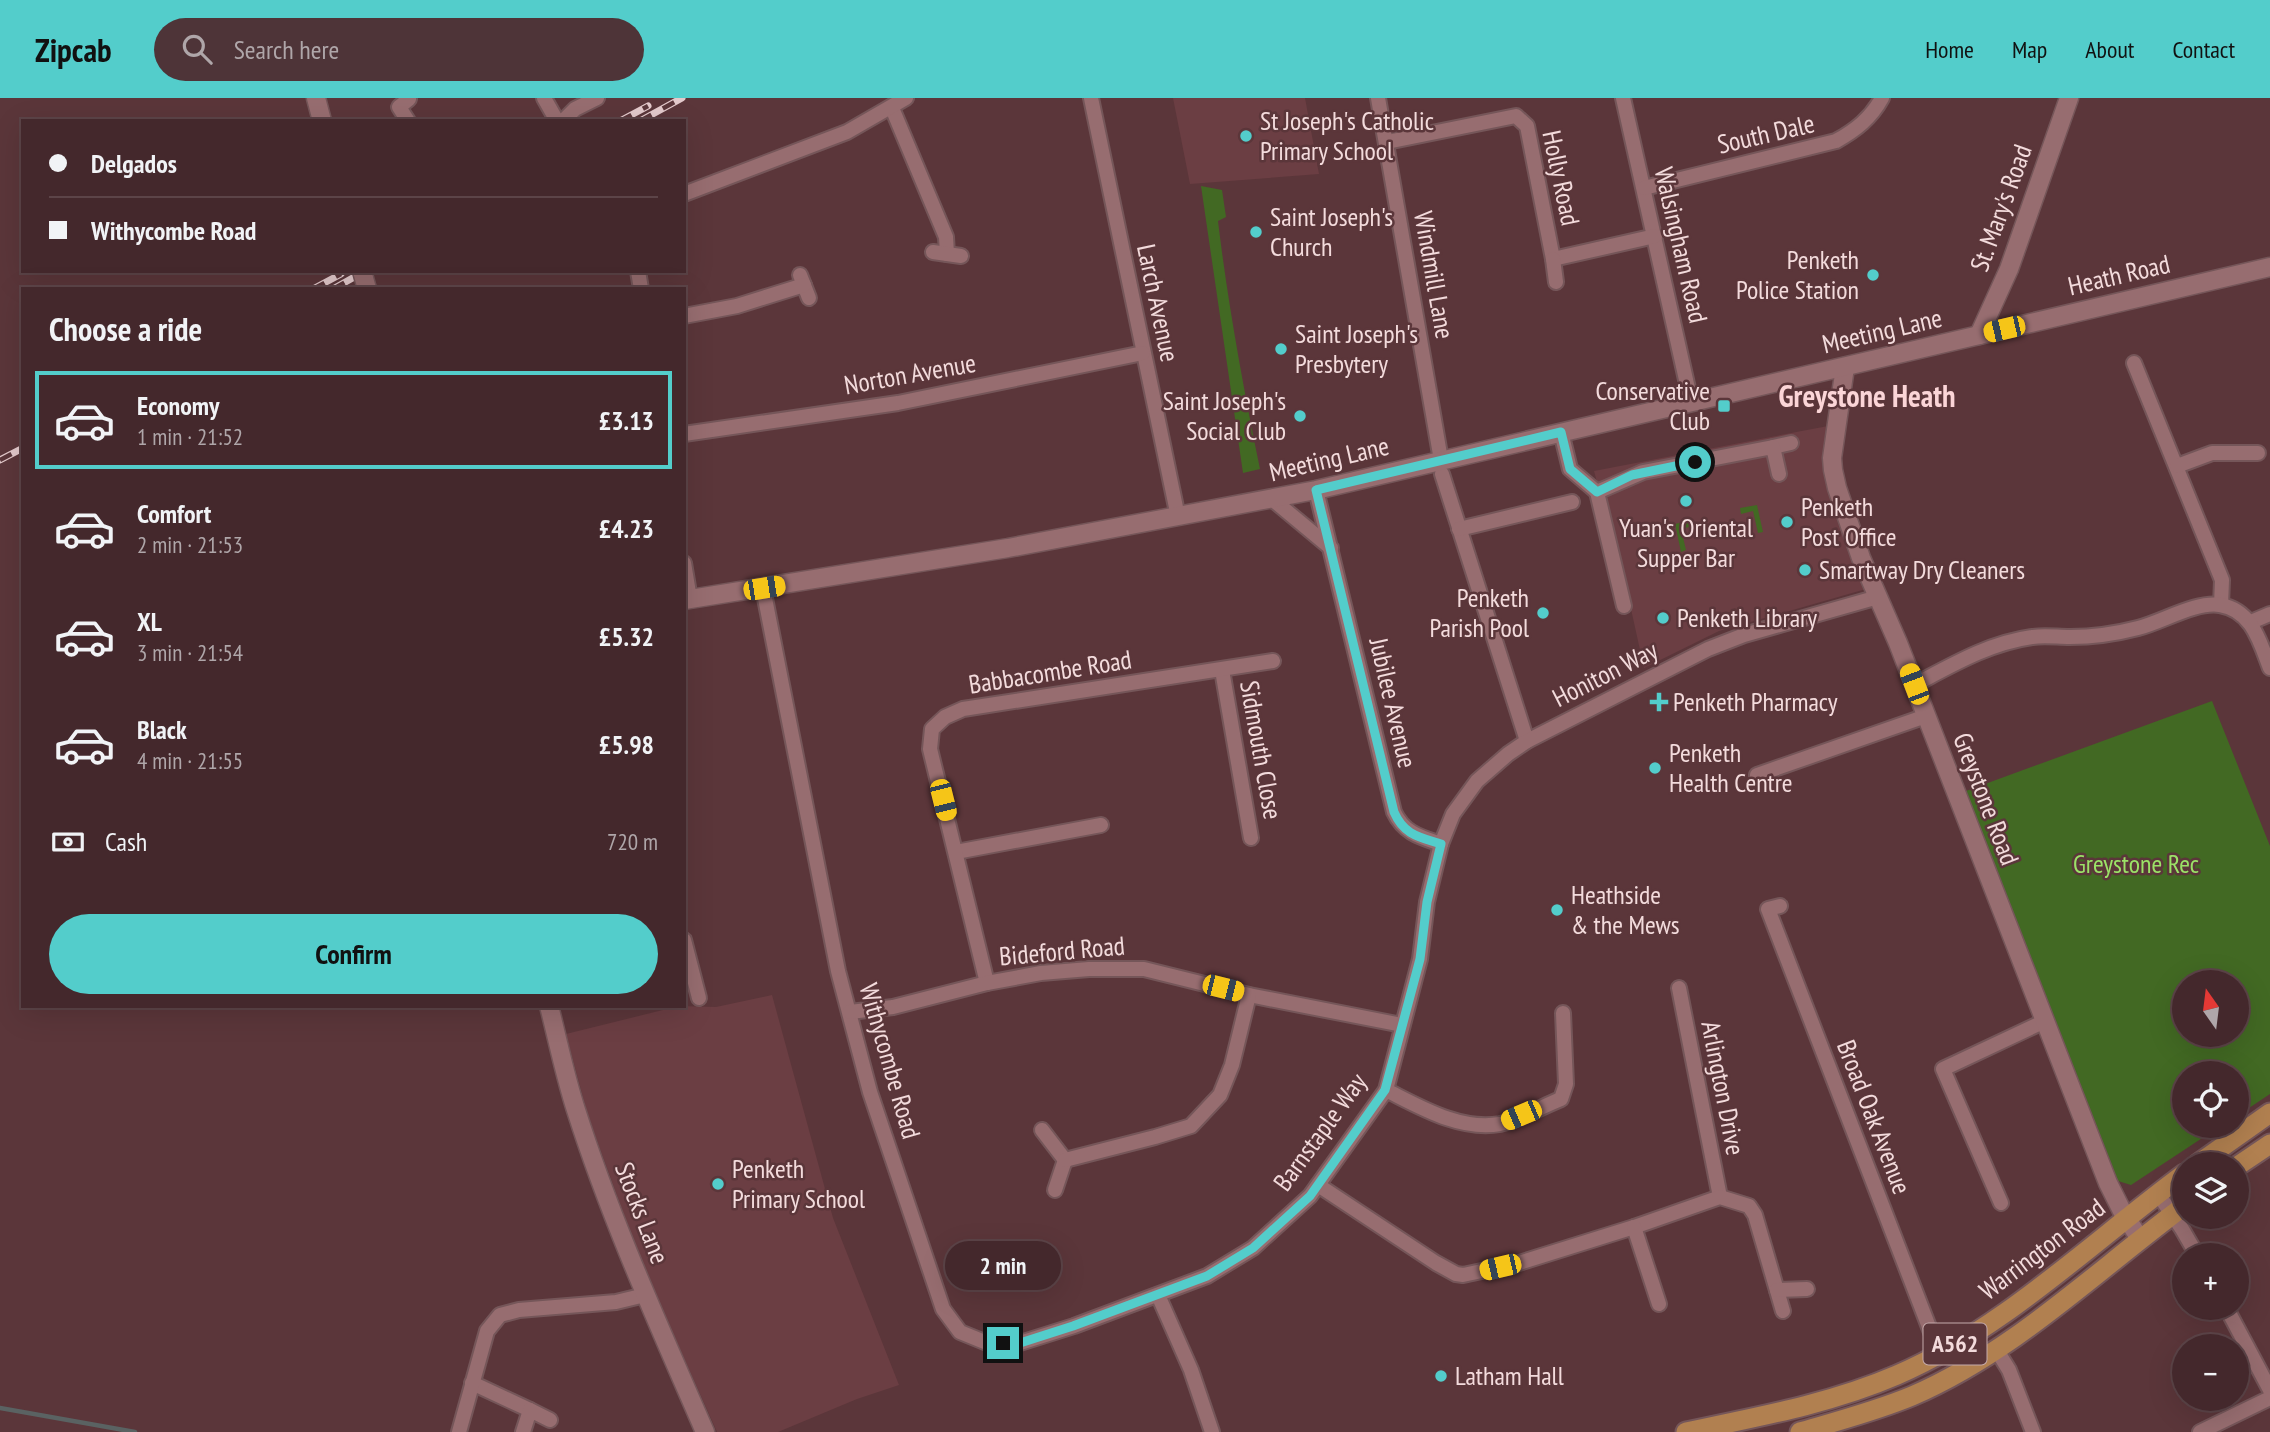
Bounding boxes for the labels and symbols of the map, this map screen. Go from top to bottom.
place label: St Joseph's Catholic Primary School [1260,104,1434,167]
street label: South Dale [1714,106,1818,161]
street label: Holly Road [1535,127,1588,228]
marker: St Joseph's Catholic Primary School [1238,128,1254,144]
street label: St. Mary's Road [1962,140,2039,276]
street label: Walsingham Road [1648,164,1715,326]
place label: Saint Joseph's Church [1270,200,1393,263]
street label: Windmill Lane [1407,209,1462,341]
marker: Saint Joseph's Church [1248,224,1264,240]
street label: Larch Avenue [1130,241,1187,365]
place label: Penketh Police Station [1736,243,1859,306]
street label: Heath Road [2065,247,2173,302]
marker: Penketh Police Station [1865,267,1881,283]
street label: Meeting Lane [1819,301,1945,360]
car [1982,314,2027,344]
place label: Saint Joseph's Presbytery [1295,317,1418,380]
marker: Saint Joseph's Presbytery [1273,341,1289,357]
street label: Norton Avenue [841,346,978,401]
place label: Conservative Club [1595,374,1710,437]
district label: Greystone Heath [1779,376,1955,415]
place label: Saint Joseph's Social Club [1163,384,1286,447]
marker: Conservative Club [1716,398,1732,414]
marker: Saint Joseph's Social Club [1292,408,1308,424]
street label: Meeting Lane [1266,429,1392,488]
route start [1679,446,1711,478]
place label: Penketh Post Office [1801,490,1897,553]
marker: Yuan's Oriental Supper Bar [1678,493,1694,509]
place label: Yuan's Oriental Supper Bar [1619,511,1753,574]
marker: Penketh Post Office [1779,514,1795,530]
place label: Smartway Dry Cleaners [1819,553,2025,586]
marker: Smartway Dry Cleaners [1797,562,1813,578]
car [742,574,787,602]
place label: Penketh Parish Pool [1430,581,1529,644]
place label: Penketh Library [1677,601,1817,634]
marker: Penketh Parish Pool [1535,605,1551,621]
marker: Penketh Library [1655,610,1671,626]
street label: Honiton Way [1547,633,1663,714]
street label: Jubilee Avenue [1362,634,1424,771]
street label: Babbacombe Road [966,642,1134,701]
car [1897,661,1932,707]
street label: Sidmouth Close [1233,678,1290,822]
place label: Penketh Pharmacy [1673,685,1838,718]
marker: Penketh Pharmacy [1651,694,1667,710]
street label: Greystone Road [1946,728,2027,870]
place label: Penketh Health Centre [1669,736,1793,799]
marker: Penketh Health Centre [1647,760,1663,776]
car [928,777,959,823]
park label: Greystone Rec [2073,847,2199,880]
place label: Heathside & the Mews [1571,878,1680,941]
marker: Heathside & the Mews [1549,902,1565,918]
street label: Bideford Road [998,929,1126,972]
north arrow [2172,970,2249,1046]
car [1201,973,1246,1003]
street label: Withycombe Road [853,979,928,1142]
street label: Arlington Drive [1694,1018,1753,1158]
street label: Broad Oak Avenue [1830,1035,1919,1199]
street label: Barnstaple Way [1266,1066,1373,1197]
car [1498,1097,1545,1133]
place label: Penketh Primary School [732,1152,865,1215]
street label: Stocks Lane [608,1157,677,1268]
marker: Penketh Primary School [710,1176,726,1192]
street label: Warrington Road [1972,1191,2111,1307]
callout: 2 min [945,1242,1061,1290]
car [1478,1252,1523,1282]
road number: A562 [1924,1324,1986,1364]
route end [987,1327,1019,1359]
place label: Latham Hall [1455,1359,1564,1392]
marker: Latham Hall [1433,1368,1449,1384]

